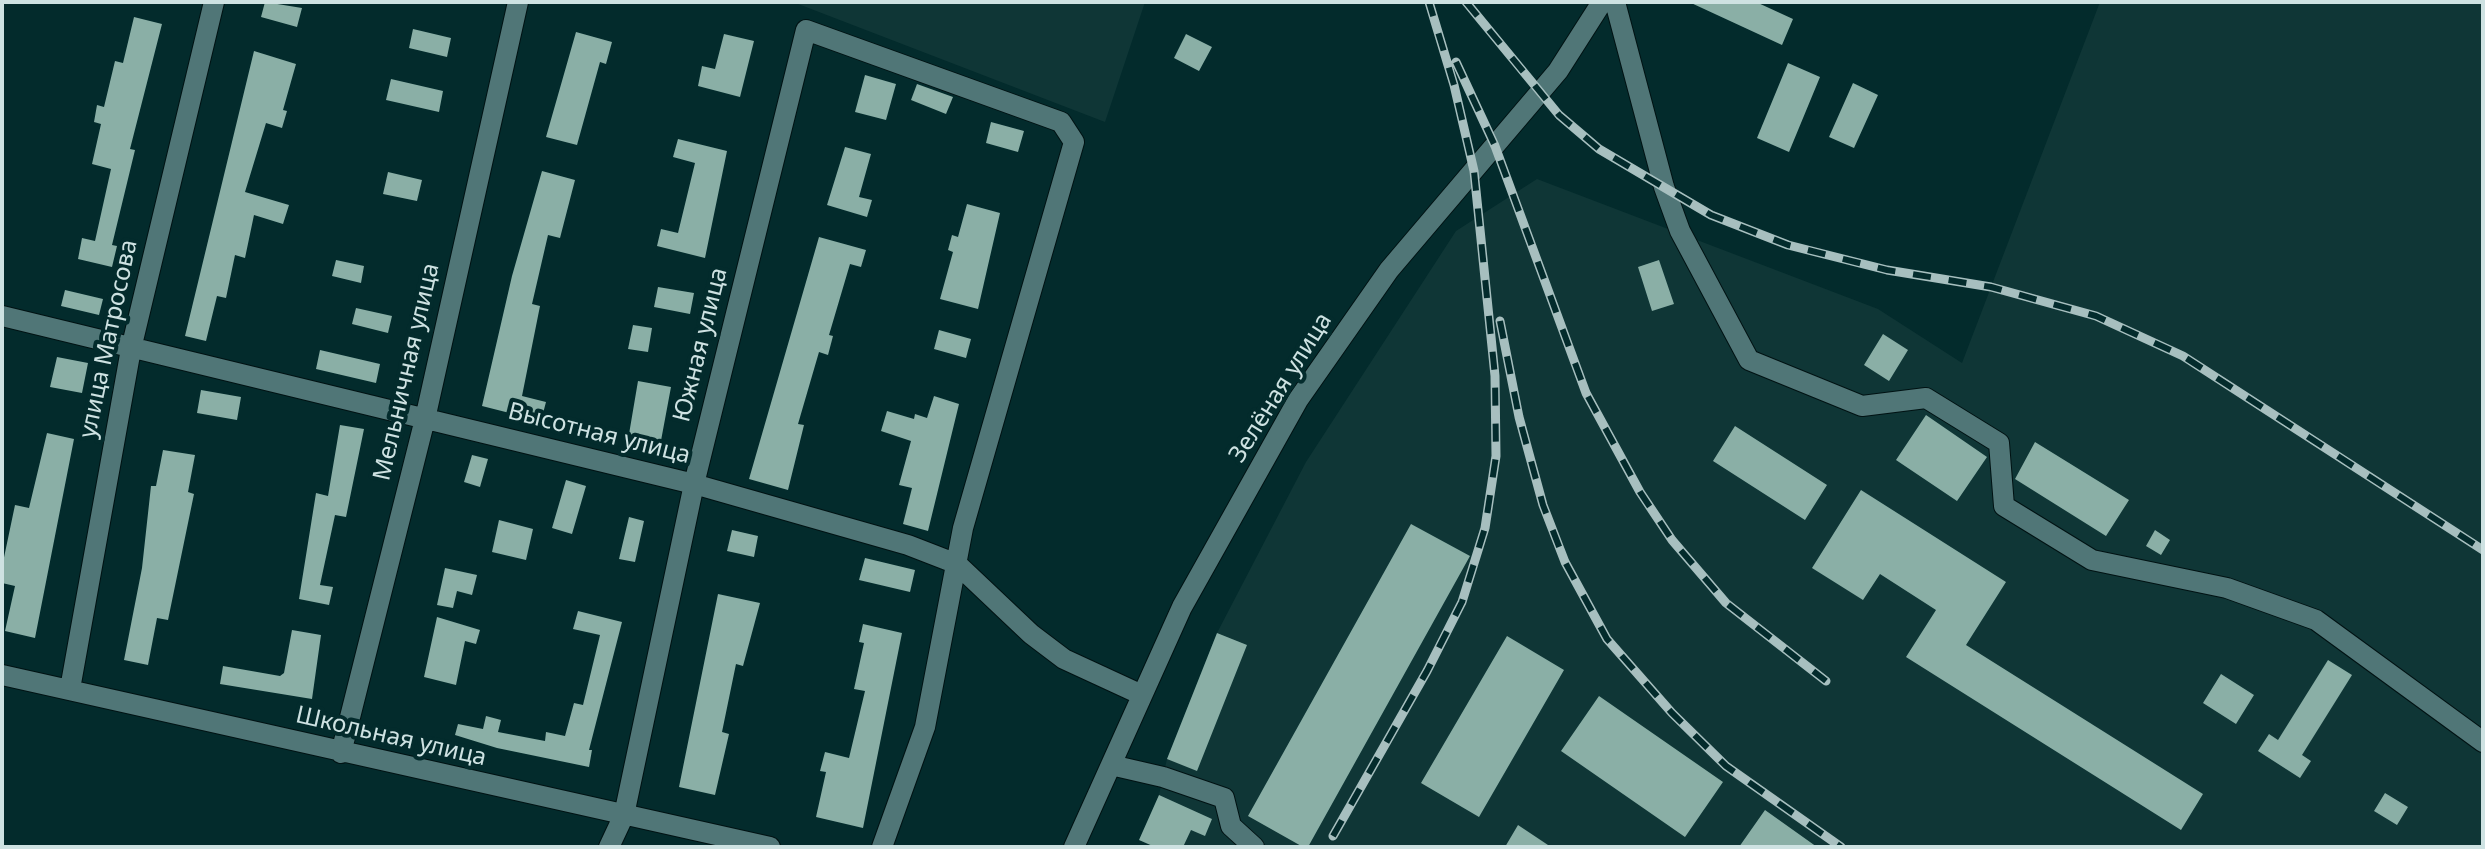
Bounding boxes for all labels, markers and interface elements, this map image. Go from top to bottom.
street label: улица Матросова [74,237,144,441]
street label: Мельничная улица [368,261,446,483]
street label: Южная улица [668,265,734,425]
street label: Зелёная улица [1224,308,1338,468]
street label: Высотная улица [505,397,693,471]
street label: Школьная улица [293,701,489,773]

